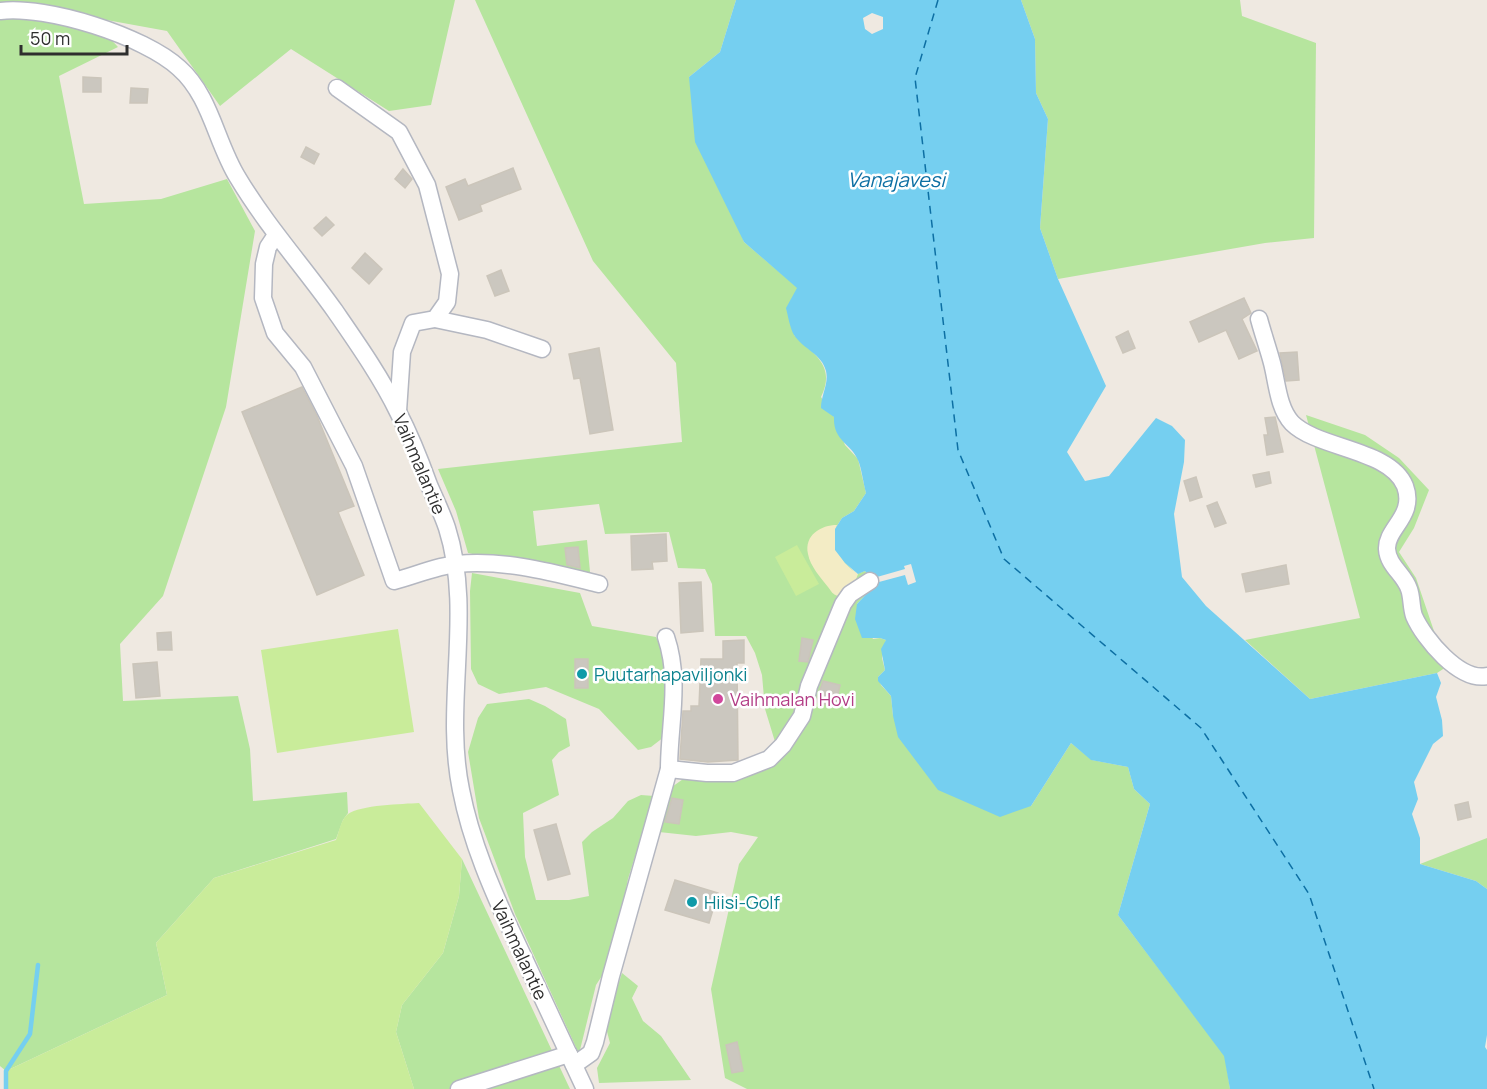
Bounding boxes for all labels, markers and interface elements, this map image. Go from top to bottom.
scale bar [21,18,128,56]
text: 50 m [30,26,70,50]
water label: Vanajavesi [847,166,947,193]
street label: Vaihmalantie [388,410,452,518]
place label: Puutarhapaviljonki [594,662,747,686]
marker: Puutarhapaviljonki [575,667,589,681]
place label: Vaihmalan Hovi [730,687,855,711]
marker: Vaihmalan Hovi [711,692,725,706]
place label: Hiisi-Golf [704,890,780,914]
marker: Hiisi-Golf [685,895,699,909]
street label: Vaihmalantie [487,896,553,1004]

